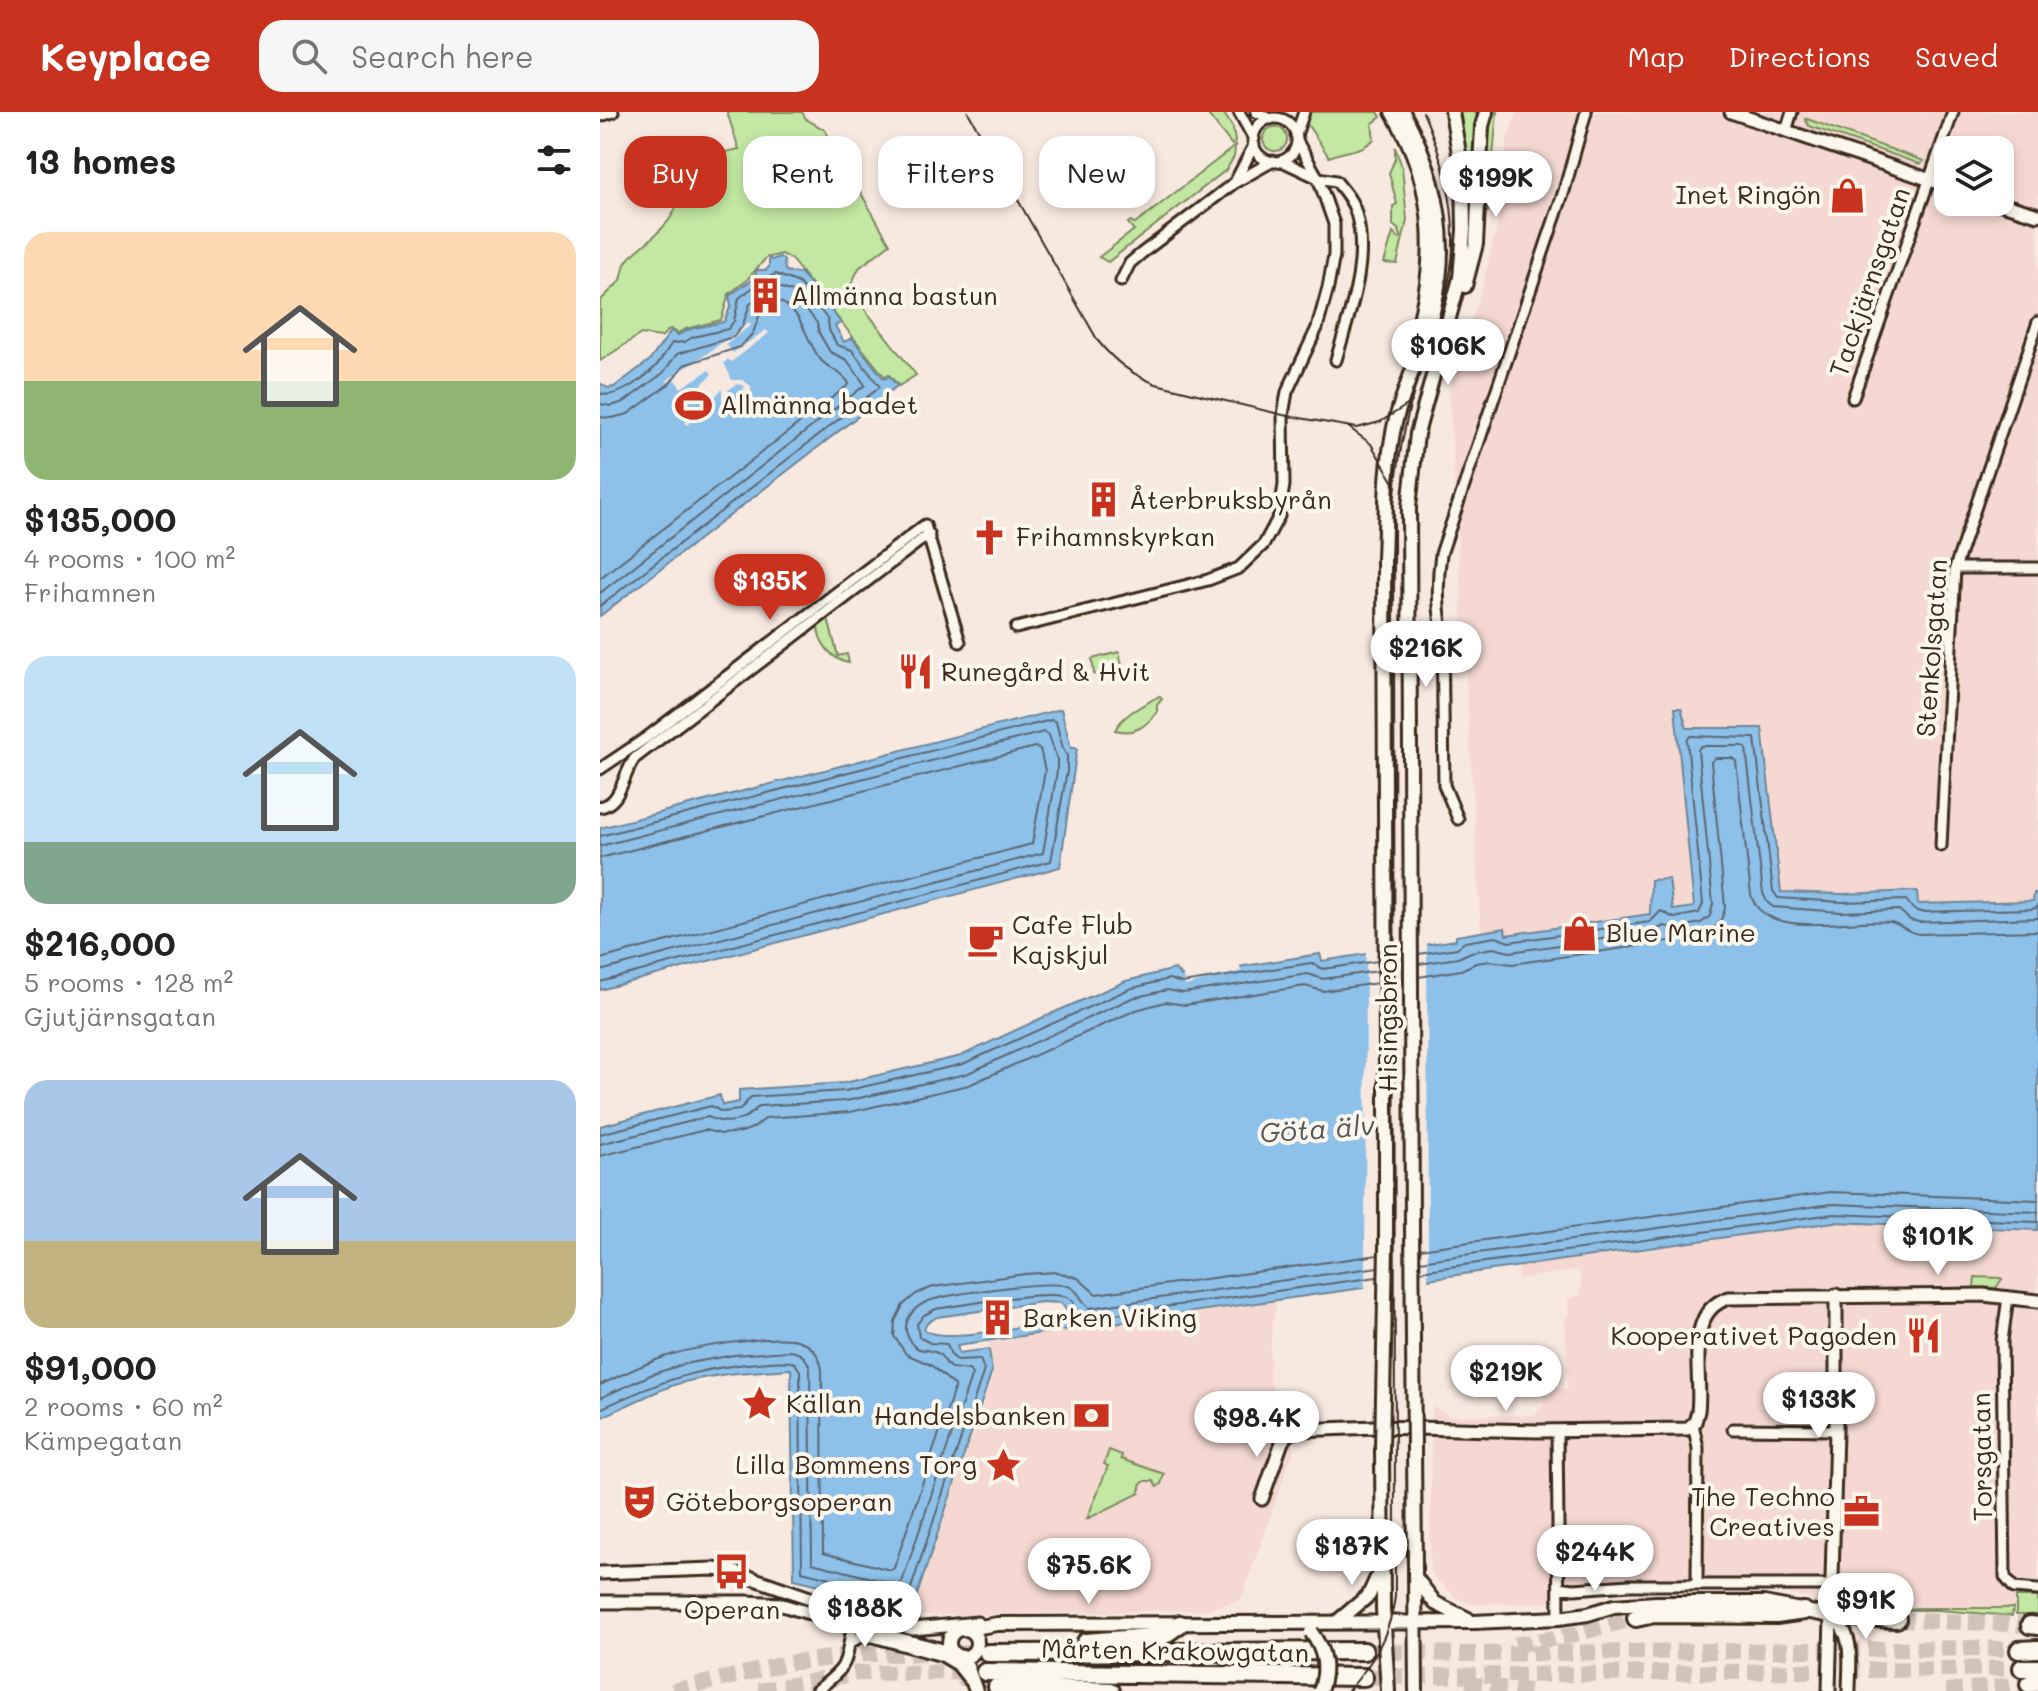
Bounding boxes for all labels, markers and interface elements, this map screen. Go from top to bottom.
search box [259,20,819,92]
text: Keyplace [40,31,211,81]
icon: search [287,34,331,78]
text: Search here [351,36,534,76]
text: Map [1628,38,1685,74]
text: Directions [1729,38,1871,74]
text: Saved [1915,38,1998,74]
chip: Buy [624,136,727,208]
chip: Rent [743,136,862,208]
chip: Filters [878,136,1023,208]
chip: New [1039,136,1155,208]
map controls [1934,136,2014,216]
button: layers [1934,136,2014,216]
text: 13 homes [24,138,177,183]
icon: filters [532,138,576,182]
pin: $199K [1440,151,1552,219]
text: $199K [1458,160,1534,194]
shop icon: Inet Ringön [1828,176,1866,214]
place label: Inet Ringön [1675,177,1821,211]
street label: Tackjärnsgatan [1821,182,1917,381]
building icon: Allmänna bastun [746,277,784,315]
place label: Allmänna bastun [791,278,998,312]
icon: home [228,284,372,428]
pin: $106K [1392,319,1504,387]
text: $106K [1409,328,1487,362]
sports icon: Allmänna badet [675,386,713,424]
place label: Allmänna badet [720,387,918,421]
building icon: Återbruksbyrån [1084,481,1122,519]
place label: Återbruksbyrån [1129,482,1332,516]
text: $135,000 [24,496,176,541]
church icon: Frihamnskyrkan [971,518,1009,556]
place label: Frihamnskyrkan [1016,519,1215,553]
text: 4 rooms · 100 m² [24,541,235,575]
pin: $135K [714,554,826,622]
street label: Stenkolsgatan [1908,558,1954,738]
text: $135K [732,563,808,597]
text: Frihamnen [24,575,156,609]
pin: $216K [1370,621,1482,689]
text: $216K [1389,630,1463,664]
restaurant icon: Runegård & Hvit [896,653,934,691]
place label: Runegård & Hvit [941,654,1150,688]
icon: home [228,708,372,852]
place label: Cafe Flub Kajskjul [1012,907,1133,971]
shop icon: Blue Marine [1561,914,1599,952]
place label: Blue Marine [1606,915,1756,949]
text: $216,000 [24,920,176,965]
cafe icon: Cafe Flub Kajskjul [967,921,1005,959]
street label: Hisingsbron [1370,944,1404,1092]
text: 5 rooms · 128 m² [24,965,233,999]
text: Gjutjärnsgatan [24,999,216,1033]
water label: Göta älv [1258,1106,1376,1150]
icon: home [228,1132,372,1276]
pin: $101K [1882,1209,1994,1277]
text: $101K [1902,1218,1974,1252]
building icon: Barken Viking [978,1299,1016,1337]
place label: Barken Viking [1023,1300,1197,1334]
restaurant icon: Kooperativet Pagoden [1904,1317,1942,1355]
place label: Kooperativet Pagoden [1610,1318,1897,1352]
text: $91,000 [24,1344,157,1389]
pin: $219K [1450,1345,1562,1413]
text: $219K [1469,1354,1543,1388]
pin: $133K [1763,1372,1875,1440]
text: $133K [1781,1381,1857,1415]
place icon: Källan [741,1385,779,1423]
place label: Källan [786,1386,862,1420]
text: 2 rooms · 60 m² [24,1389,223,1423]
pin: $98.4K [1192,1391,1322,1459]
street label: Torsgatan [1963,1392,1999,1522]
bank icon: Handelsbanken [1073,1397,1111,1435]
place label: Handelsbanken [874,1398,1066,1432]
text: $98.4K [1212,1400,1302,1434]
text: Kämpegatan [24,1423,182,1457]
place icon: Lilla Bommens Torg [984,1446,1022,1484]
place label: Lilla Bommens Torg [735,1447,977,1481]
place label: The Techno Creatives [1691,1479,1835,1543]
theatre icon: Göteborgsoperan [621,1483,659,1521]
place label: Göteborgsoperan [666,1484,892,1518]
office icon: The Techno Creatives [1842,1493,1880,1531]
pin: $187K [1296,1519,1408,1587]
pin: $244K [1539,1525,1651,1593]
text: $187K [1314,1528,1390,1562]
text: $244K [1555,1534,1635,1568]
pin: $75.6K [1024,1538,1154,1606]
text: $75.6K [1046,1547,1132,1581]
bus stop icon: Operan [713,1552,751,1590]
pin: $91K [1819,1573,1913,1641]
pin: $188K [809,1581,921,1649]
text: $91K [1836,1582,1896,1616]
text: $188K [827,1590,903,1624]
place label: Operan [684,1592,780,1626]
street label: Mårten Krakowgatan [1041,1631,1309,1669]

